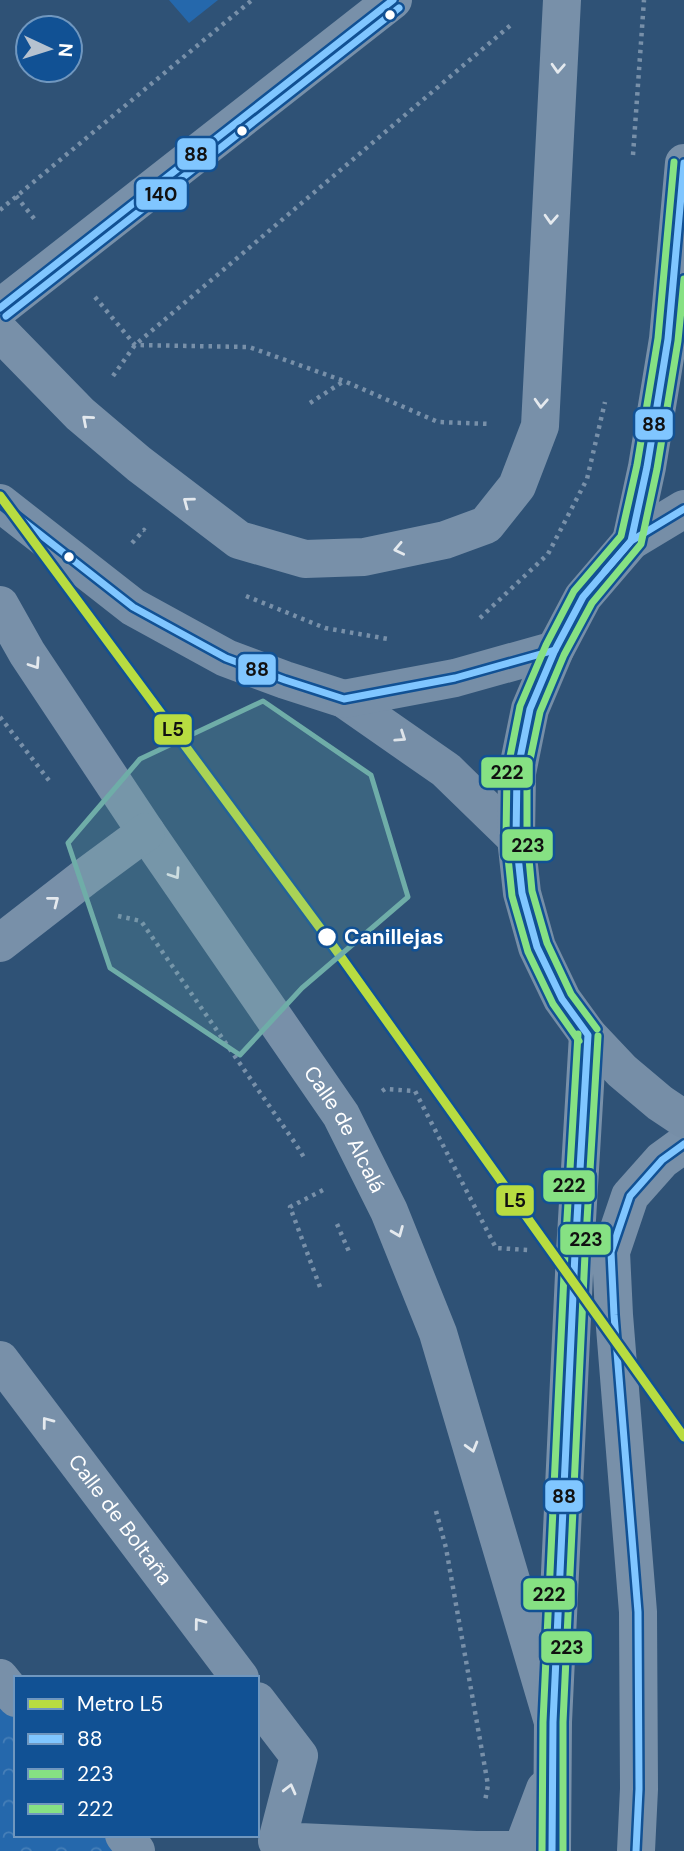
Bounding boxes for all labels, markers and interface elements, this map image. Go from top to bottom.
unlabelled marker [383,8,397,22]
north arrow [14,14,84,84]
text: N [53,42,78,58]
one-way arrow [551,63,566,74]
unlabelled marker [235,124,249,138]
line badge: 88 [176,137,217,171]
text: 88 [184,142,208,167]
line badge: 140 [135,178,188,211]
text: 140 [145,182,177,207]
one-way arrow [544,214,559,225]
one-way arrow [534,397,549,408]
line badge: 88 [634,408,674,441]
text: 88 [642,412,666,437]
one-way arrow [82,416,95,428]
one-way arrow [184,497,196,510]
one-way arrow [393,541,405,556]
unlabelled marker [62,550,76,564]
line badge: 88 [237,653,277,686]
one-way arrow [26,656,39,669]
text: 88 [245,657,269,682]
line badge: L5 [153,713,193,746]
text: L5 [162,717,184,742]
one-way arrow [393,729,406,742]
line badge: 222 [480,756,534,789]
text: 222 [491,760,523,785]
line badge: 223 [501,828,554,862]
text: 223 [511,833,545,858]
one-way arrow [167,866,179,879]
one-way arrow [46,897,58,910]
place label: Canillejas [344,923,444,951]
marker: Canillejas [316,926,338,948]
street label: Calle de Alcalá [297,1060,392,1198]
line badge: 222 [542,1169,596,1203]
text: 222 [553,1173,585,1198]
line badge: L5 [495,1184,535,1217]
text: L5 [504,1188,526,1213]
line badge: 223 [559,1223,612,1256]
one-way arrow [389,1226,403,1238]
text: 223 [569,1227,603,1252]
one-way arrow [43,1417,55,1430]
one-way arrow [463,1441,478,1453]
street label: Calle de Boltaña [62,1449,179,1591]
line badge: 88 [544,1479,584,1513]
text: 88 [552,1484,576,1509]
line badge: 222 [522,1577,576,1611]
text: 222 [533,1582,565,1607]
one-way arrow [195,1619,207,1631]
line badge: 223 [540,1630,593,1664]
text: 223 [550,1635,584,1660]
legend [14,1676,259,1837]
text: Metro L5 [77,1690,163,1718]
text: 88 [77,1725,103,1753]
text: 223 [77,1760,114,1788]
one-way arrow [282,1783,296,1795]
text: 222 [77,1795,113,1823]

